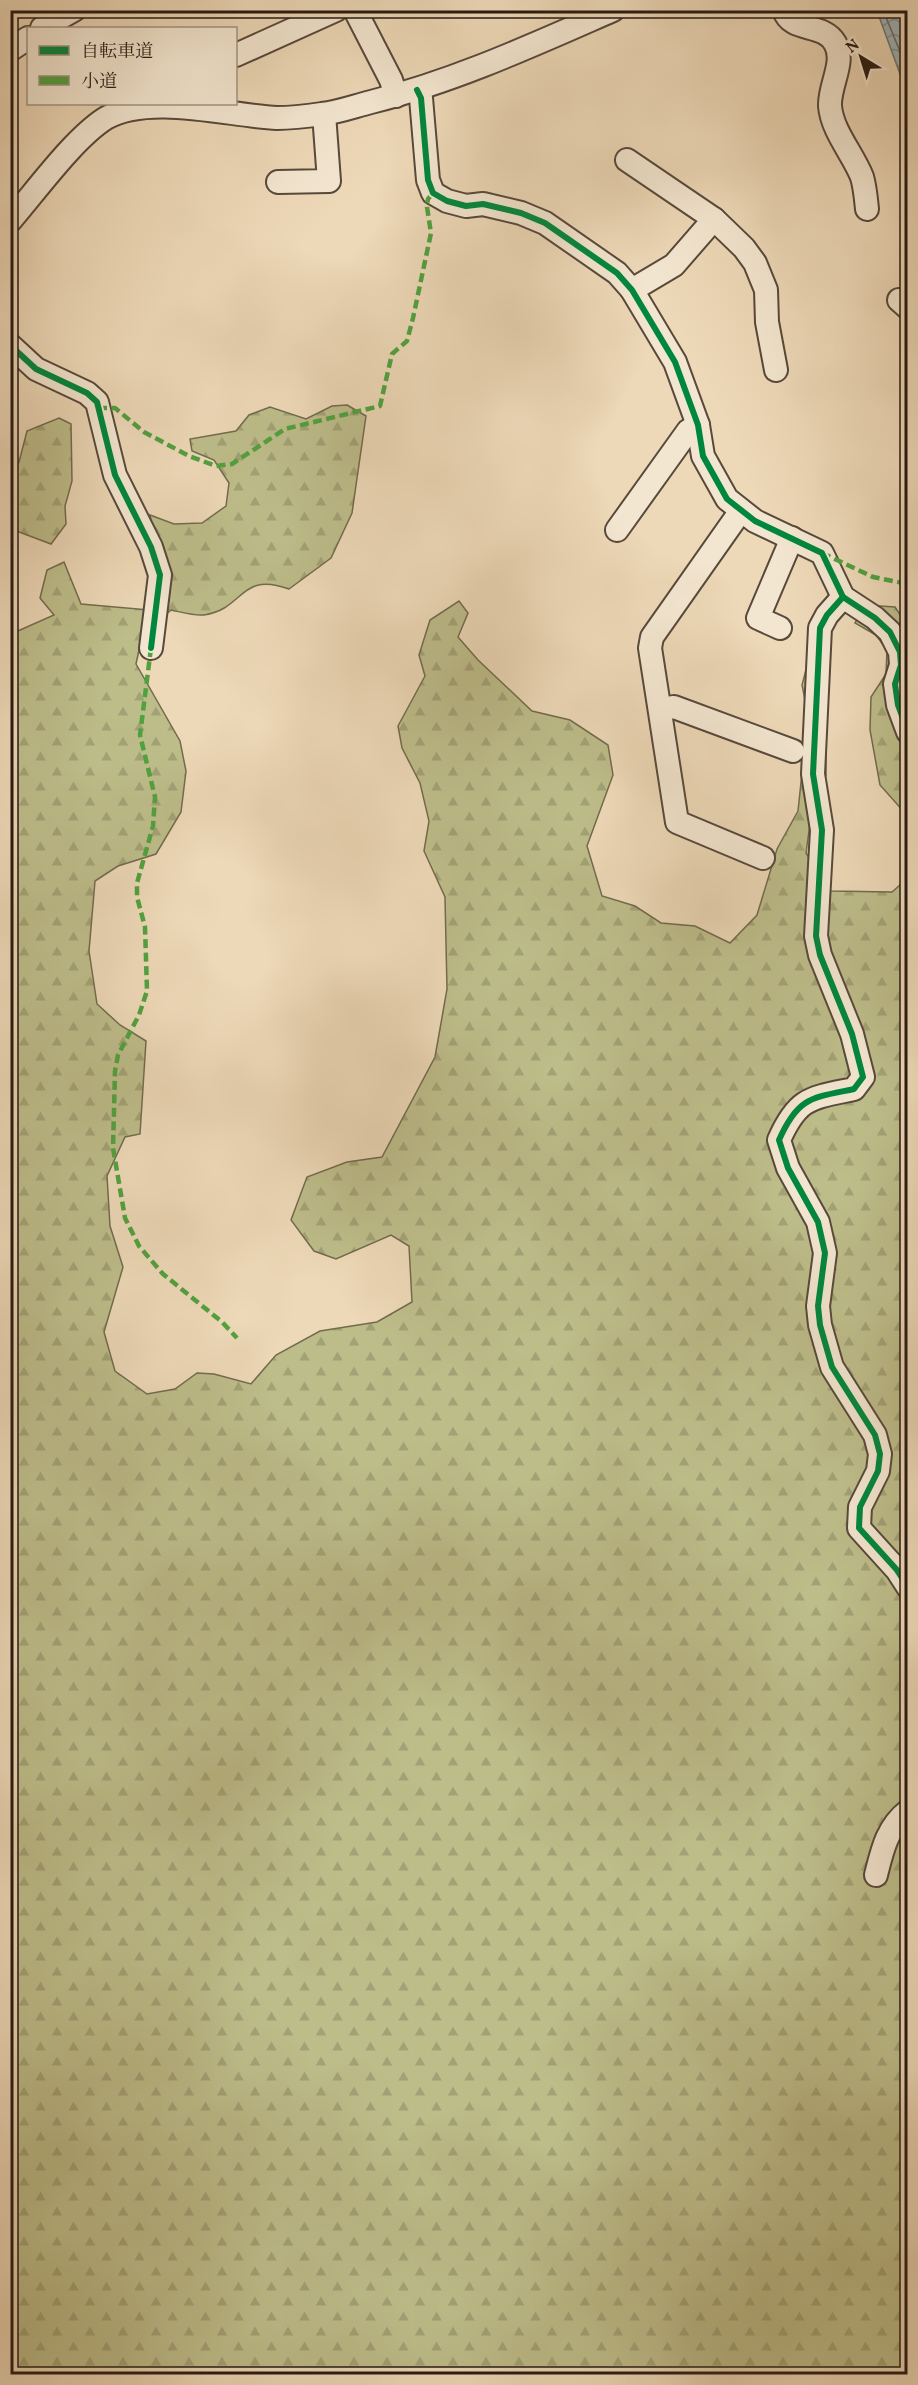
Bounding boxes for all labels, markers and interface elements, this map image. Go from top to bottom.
legend [27,27,237,105]
north arrow [831,27,891,87]
text: N [842,34,865,59]
text: 自転車道 [81,40,153,65]
text: 小道 [81,70,117,95]

